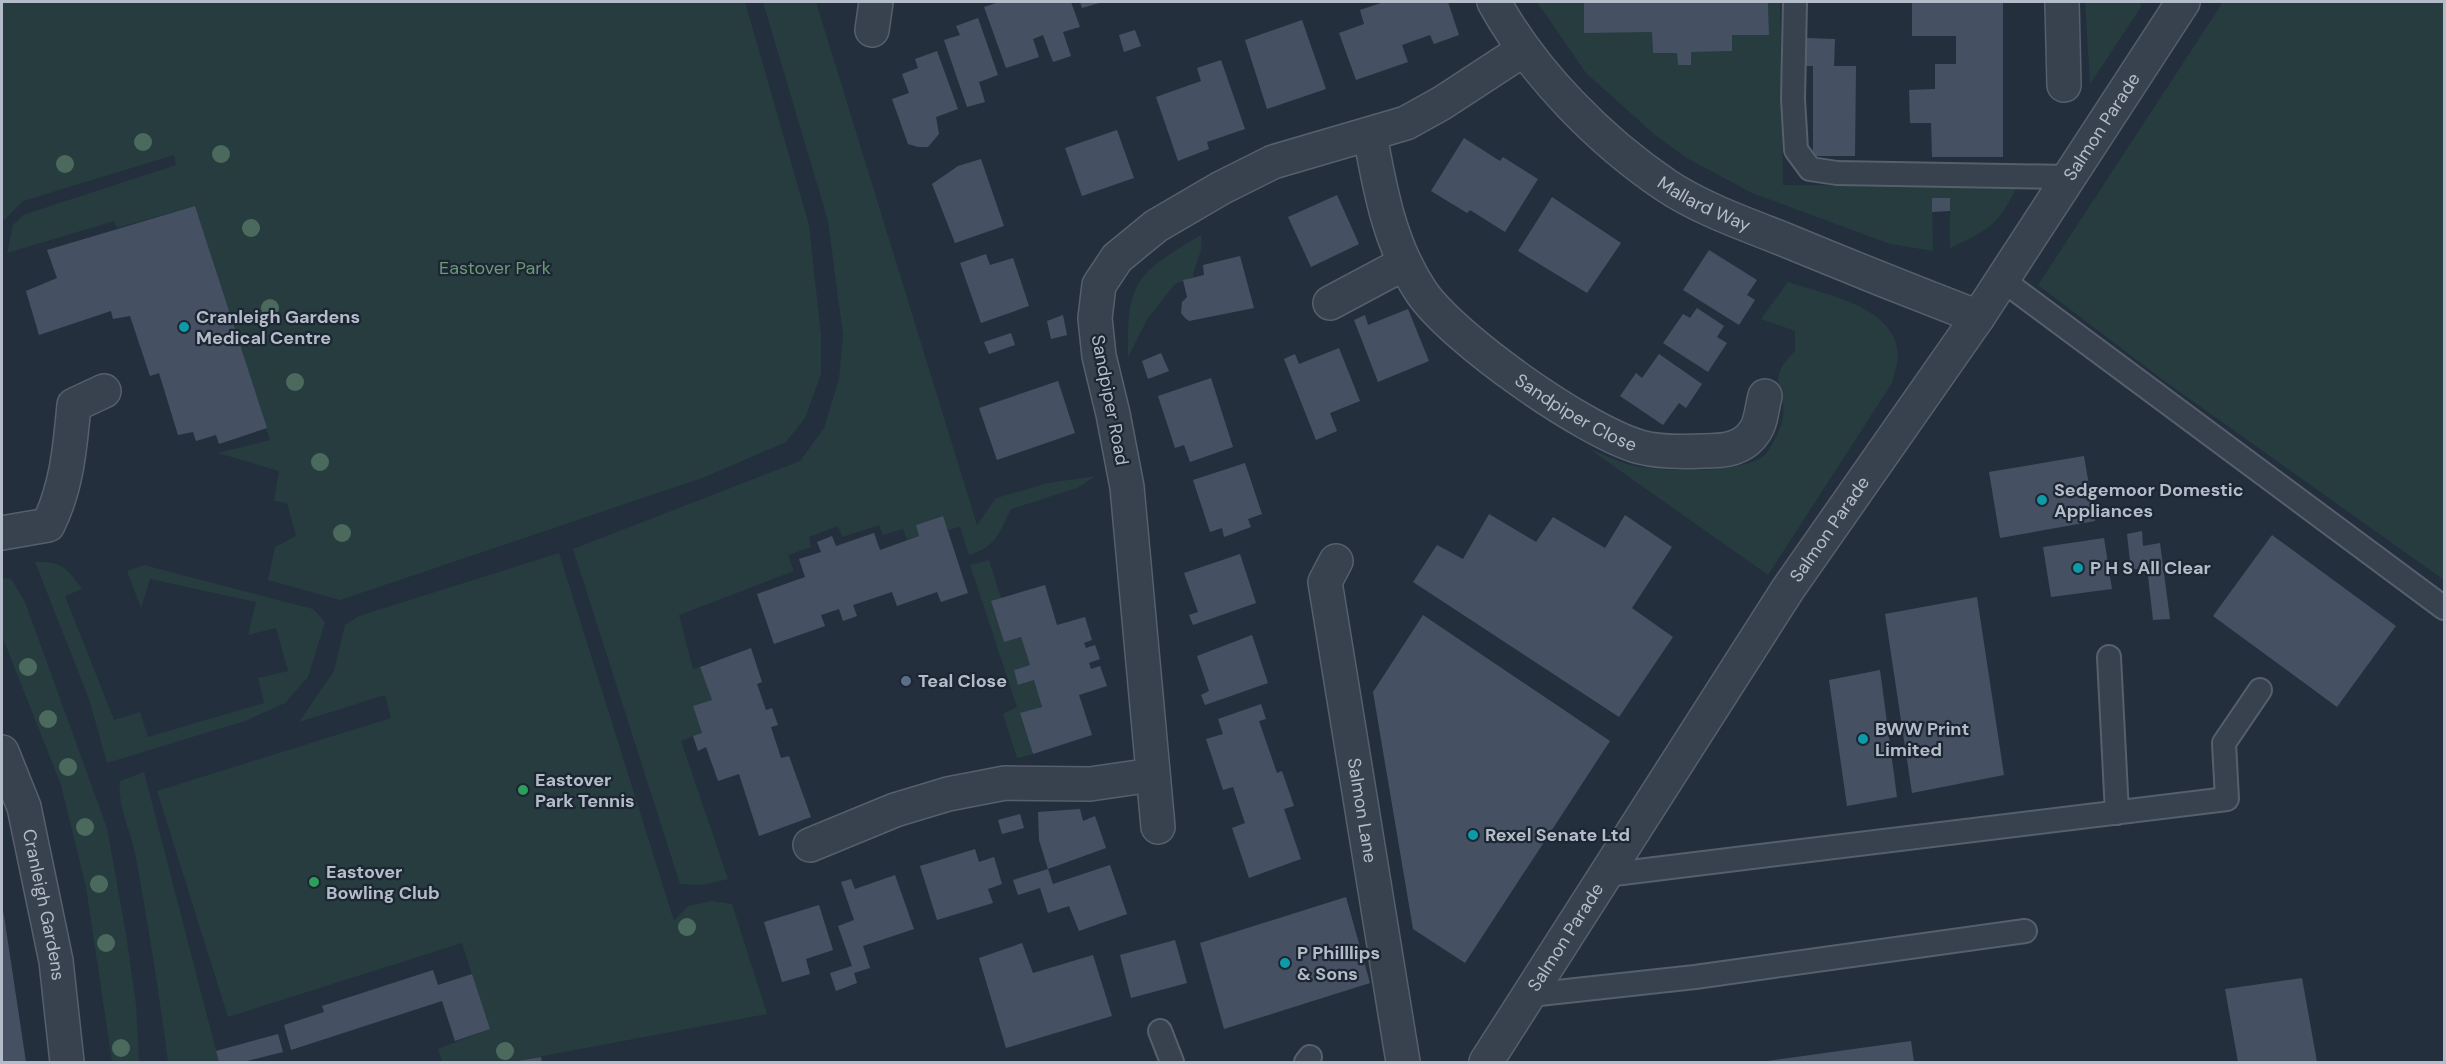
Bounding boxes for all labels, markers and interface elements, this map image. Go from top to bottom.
street label: Salmon Parade [2058,68,2146,185]
street label: Mallard Way [1653,171,1754,237]
park label: Eastover Park [439,256,551,280]
place label: Cranleigh Gardens Medical Centre [196,305,360,350]
marker: Cranleigh Gardens Medical Centre [177,320,191,334]
street label: Sandpiper Road [1086,333,1134,467]
street label: Sandpiper Close [1510,368,1640,457]
street label: Salmon Parade [1784,472,1875,587]
place label: Sedgemoor Domestic Appliances [2054,478,2244,523]
marker: Sedgemoor Domestic Appliances [2035,493,2049,507]
place label: P H S All Clear [2090,556,2211,580]
marker: P H S All Clear [2071,561,2085,575]
place label: Teal Close [918,669,1007,693]
marker: Teal Close [899,674,913,688]
place label: BWW Print Limited [1875,717,1969,762]
marker: BWW Print Limited [1856,732,1870,746]
street label: Salmon Lane [1342,756,1382,865]
place label: Eastover Park Tennis [535,768,635,813]
marker: Eastover Park Tennis [516,783,530,797]
place label: Rexel Senate Ltd [1485,823,1630,847]
street label: Cranleigh Gardens [17,827,70,982]
marker: Rexel Senate Ltd [1466,828,1480,842]
place label: Eastover Bowling Club [326,860,440,905]
marker: Eastover Bowling Club [307,875,321,889]
street label: Salmon Parade [1522,879,1609,996]
place label: P Philllips & Sons [1297,941,1380,986]
marker: P Philllips & Sons [1278,956,1292,970]

